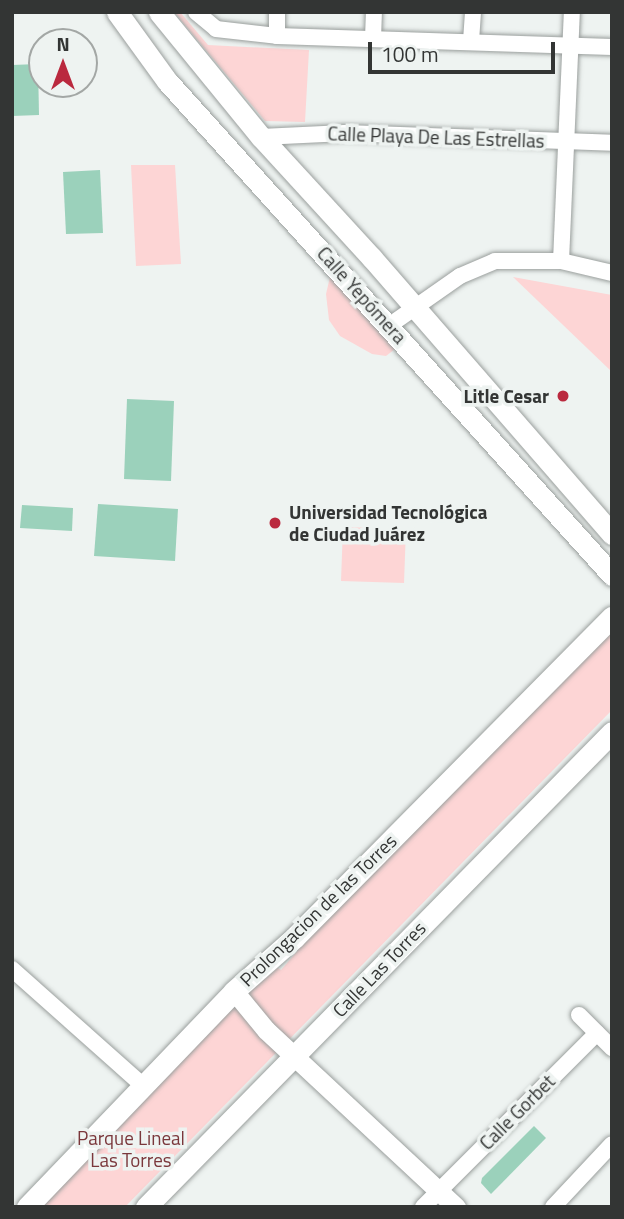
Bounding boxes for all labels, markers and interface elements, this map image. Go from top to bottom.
north arrow [28,28,98,98]
scale bar [372,28,559,72]
text: N [56,29,70,58]
text: 100 m [381,38,438,70]
street label: Calle Playa De Las Estrellas [327,122,545,152]
street label: Calle Yepómera [313,242,411,348]
place label: Litle Cesar [464,385,549,407]
marker: Litle Cesar [555,388,571,404]
place label: Universidad Tecnológica de Ciudad Juárez [289,501,487,545]
marker: Universidad Tecnológica de Ciudad Juárez [267,515,283,531]
street label: Prolongacion de las Torres [235,829,401,991]
street label: Calle Las Torres [328,917,430,1021]
street label: Calle Gorbet [475,1070,559,1154]
park label: Parque Lineal Las Torres [77,1127,185,1171]

